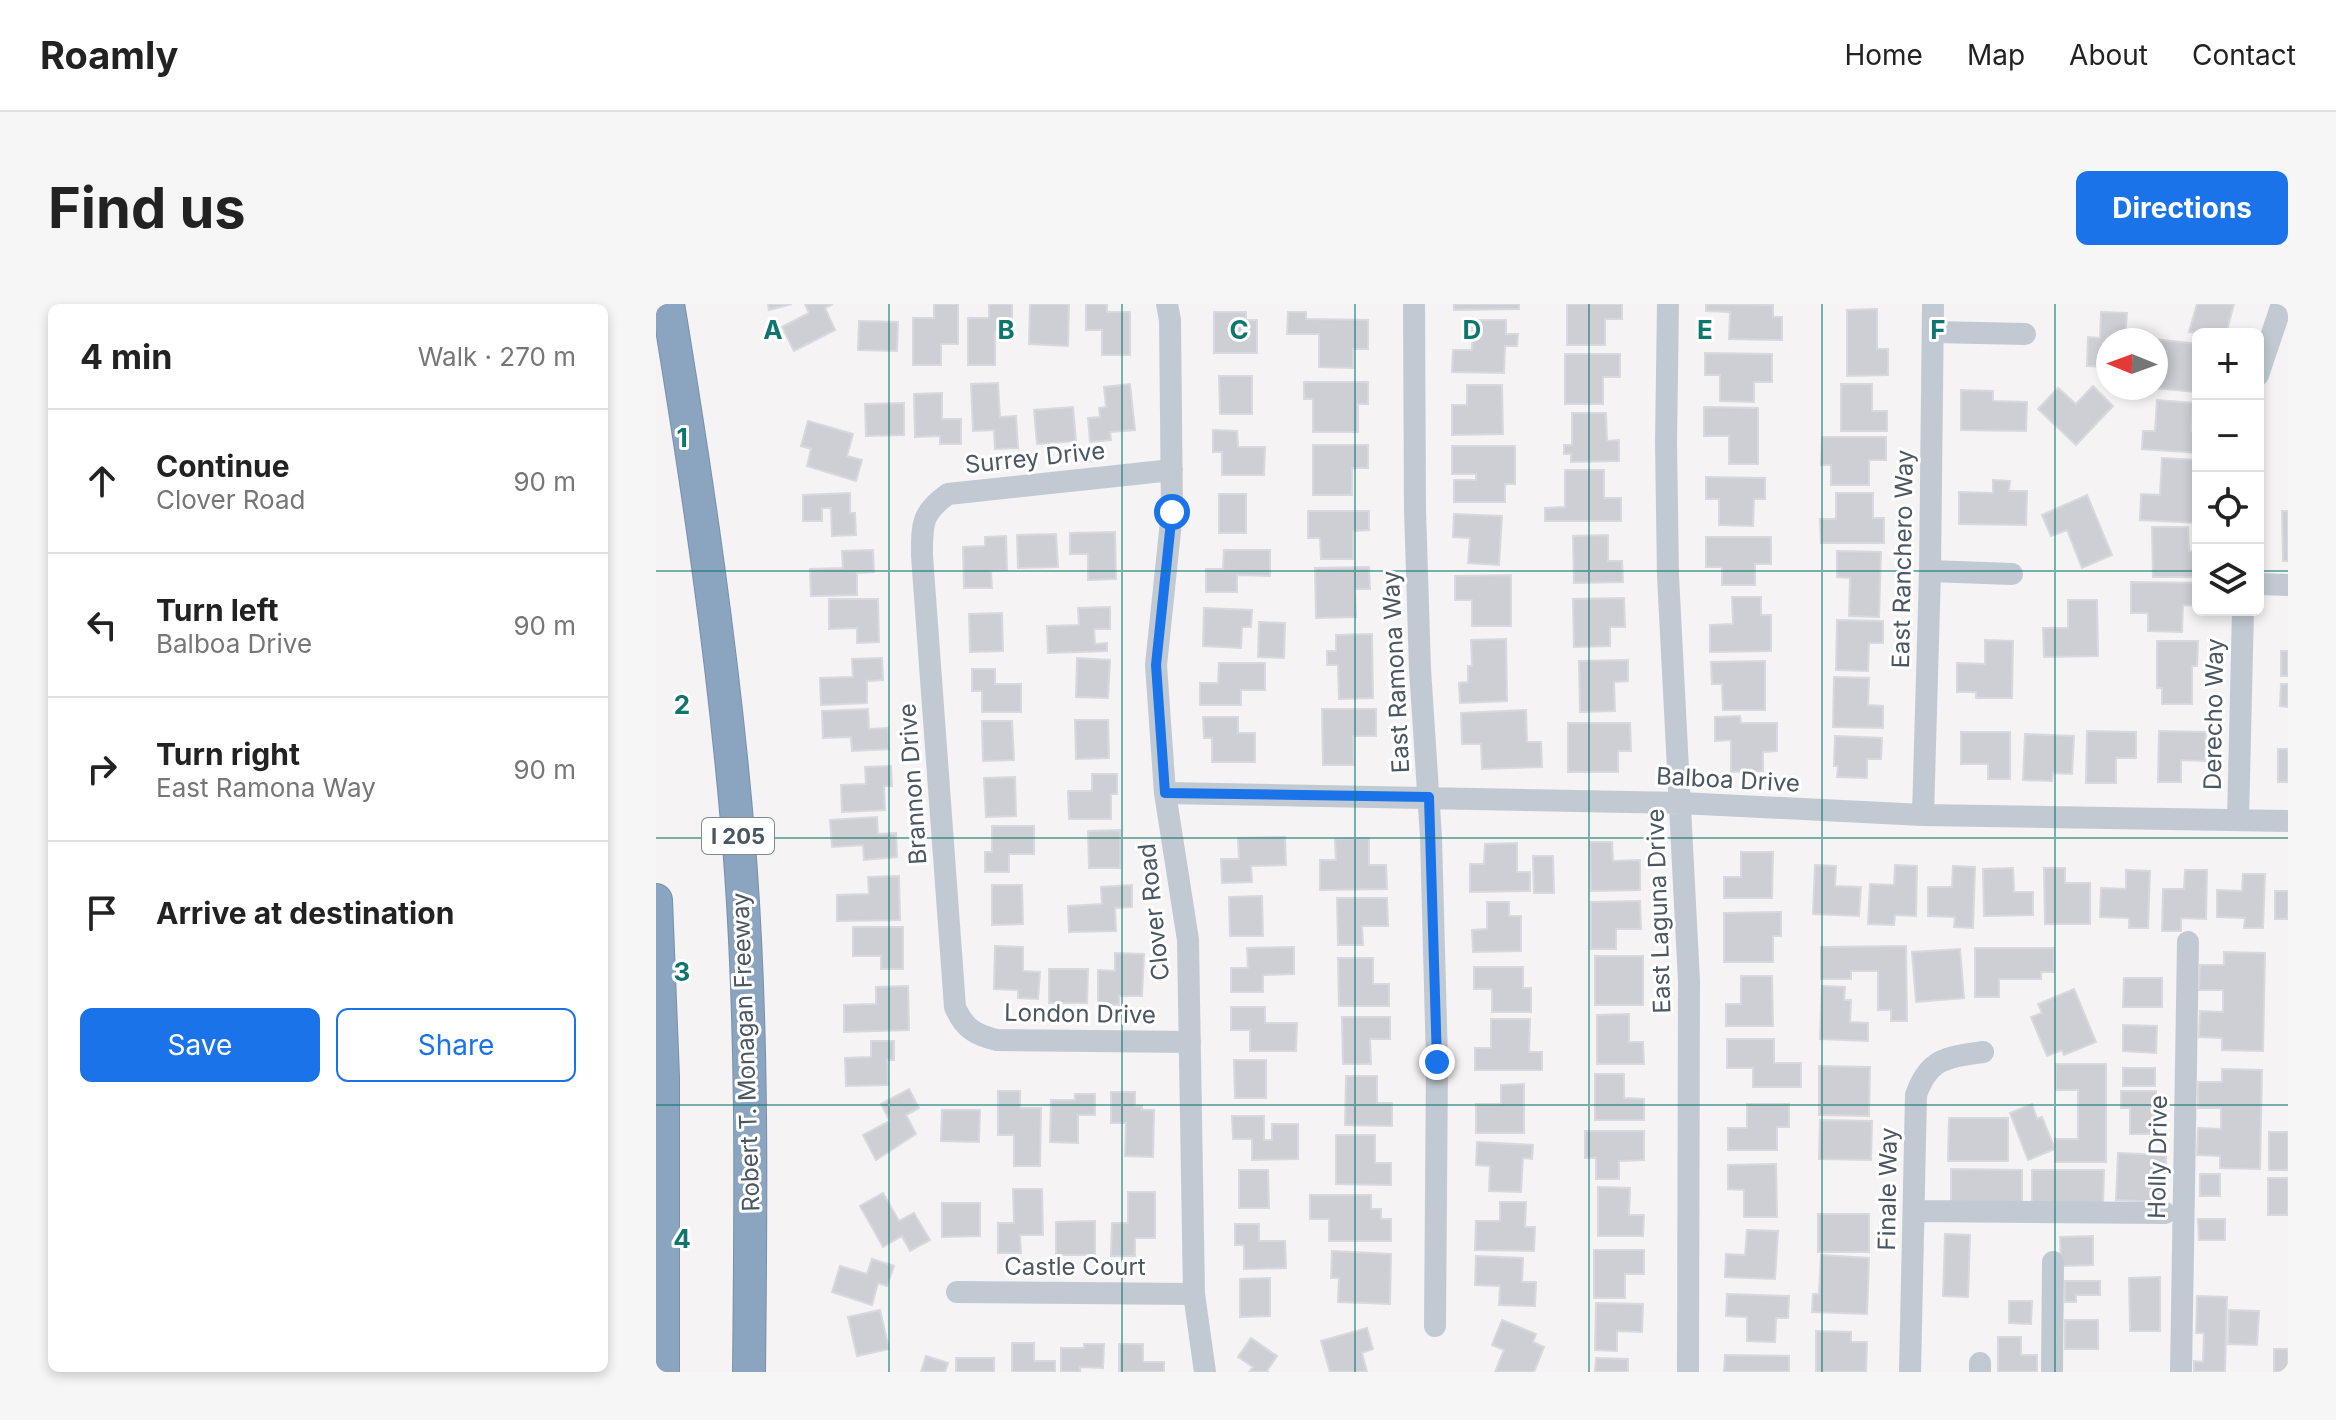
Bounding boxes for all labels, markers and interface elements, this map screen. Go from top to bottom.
text: Roamly [40,32,178,78]
text: Home [1844,38,1923,72]
text: Map [1967,38,2025,72]
text: About [2069,38,2148,72]
text: Contact [2192,38,2296,72]
button: Directions [2076,171,2288,245]
text: Find us [48,174,246,242]
text: A [763,314,783,345]
text: B [997,314,1015,345]
text: C [1229,314,1249,345]
text: D [1463,314,1481,345]
text: E [1697,314,1713,345]
text: F [1930,314,1946,345]
north arrow [2096,328,2168,400]
map controls [2192,328,2264,616]
button: + [2192,328,2264,400]
text: 4 min [80,336,172,377]
text: Walk · 270 m [418,341,576,372]
button: − [2192,400,2264,472]
text: 1 [676,422,688,453]
street label: Surrey Drive [963,436,1107,479]
text: Continue [156,448,290,484]
street label: East Ranchero Way [1886,449,1919,669]
icon: ahead [80,459,124,503]
text: 90 m [513,466,576,497]
button: locate [2192,472,2264,544]
text: Clover Road [156,484,305,515]
route start [1154,494,1190,530]
button: layers [2192,544,2264,616]
street label: East Ramona Way [1376,570,1415,774]
text: Turn left [156,592,278,628]
icon: left [80,603,124,647]
text: 90 m [513,610,576,641]
text: Balboa Drive [156,628,312,659]
street label: Derecho Way [2198,638,2229,790]
text: 2 [674,689,690,720]
street label: Brannon Drive [892,702,933,866]
text: Turn right [156,736,300,772]
icon: right [80,747,124,791]
text: 90 m [513,754,576,785]
street label: Balboa Drive [1655,761,1801,798]
text: East Ramona Way [156,772,376,803]
street label: East Laguna Drive [1640,808,1677,1014]
road number: I 205 [702,818,774,854]
street label: Clover Road [1132,842,1175,982]
icon: arrive [80,891,124,935]
street label: Robert T. Monagan Freeway [725,892,766,1212]
text: Arrive at destination [156,895,454,931]
text: 3 [674,956,690,987]
street label: London Drive [1004,998,1156,1029]
button: Save [80,1008,320,1082]
button: Share [336,1008,576,1082]
route end [1419,1044,1455,1080]
street label: Holly Drive [2142,1095,2173,1219]
street label: Finale Way [1872,1127,1903,1251]
text: 4 [673,1223,691,1254]
street label: Castle Court [1004,1252,1146,1281]

